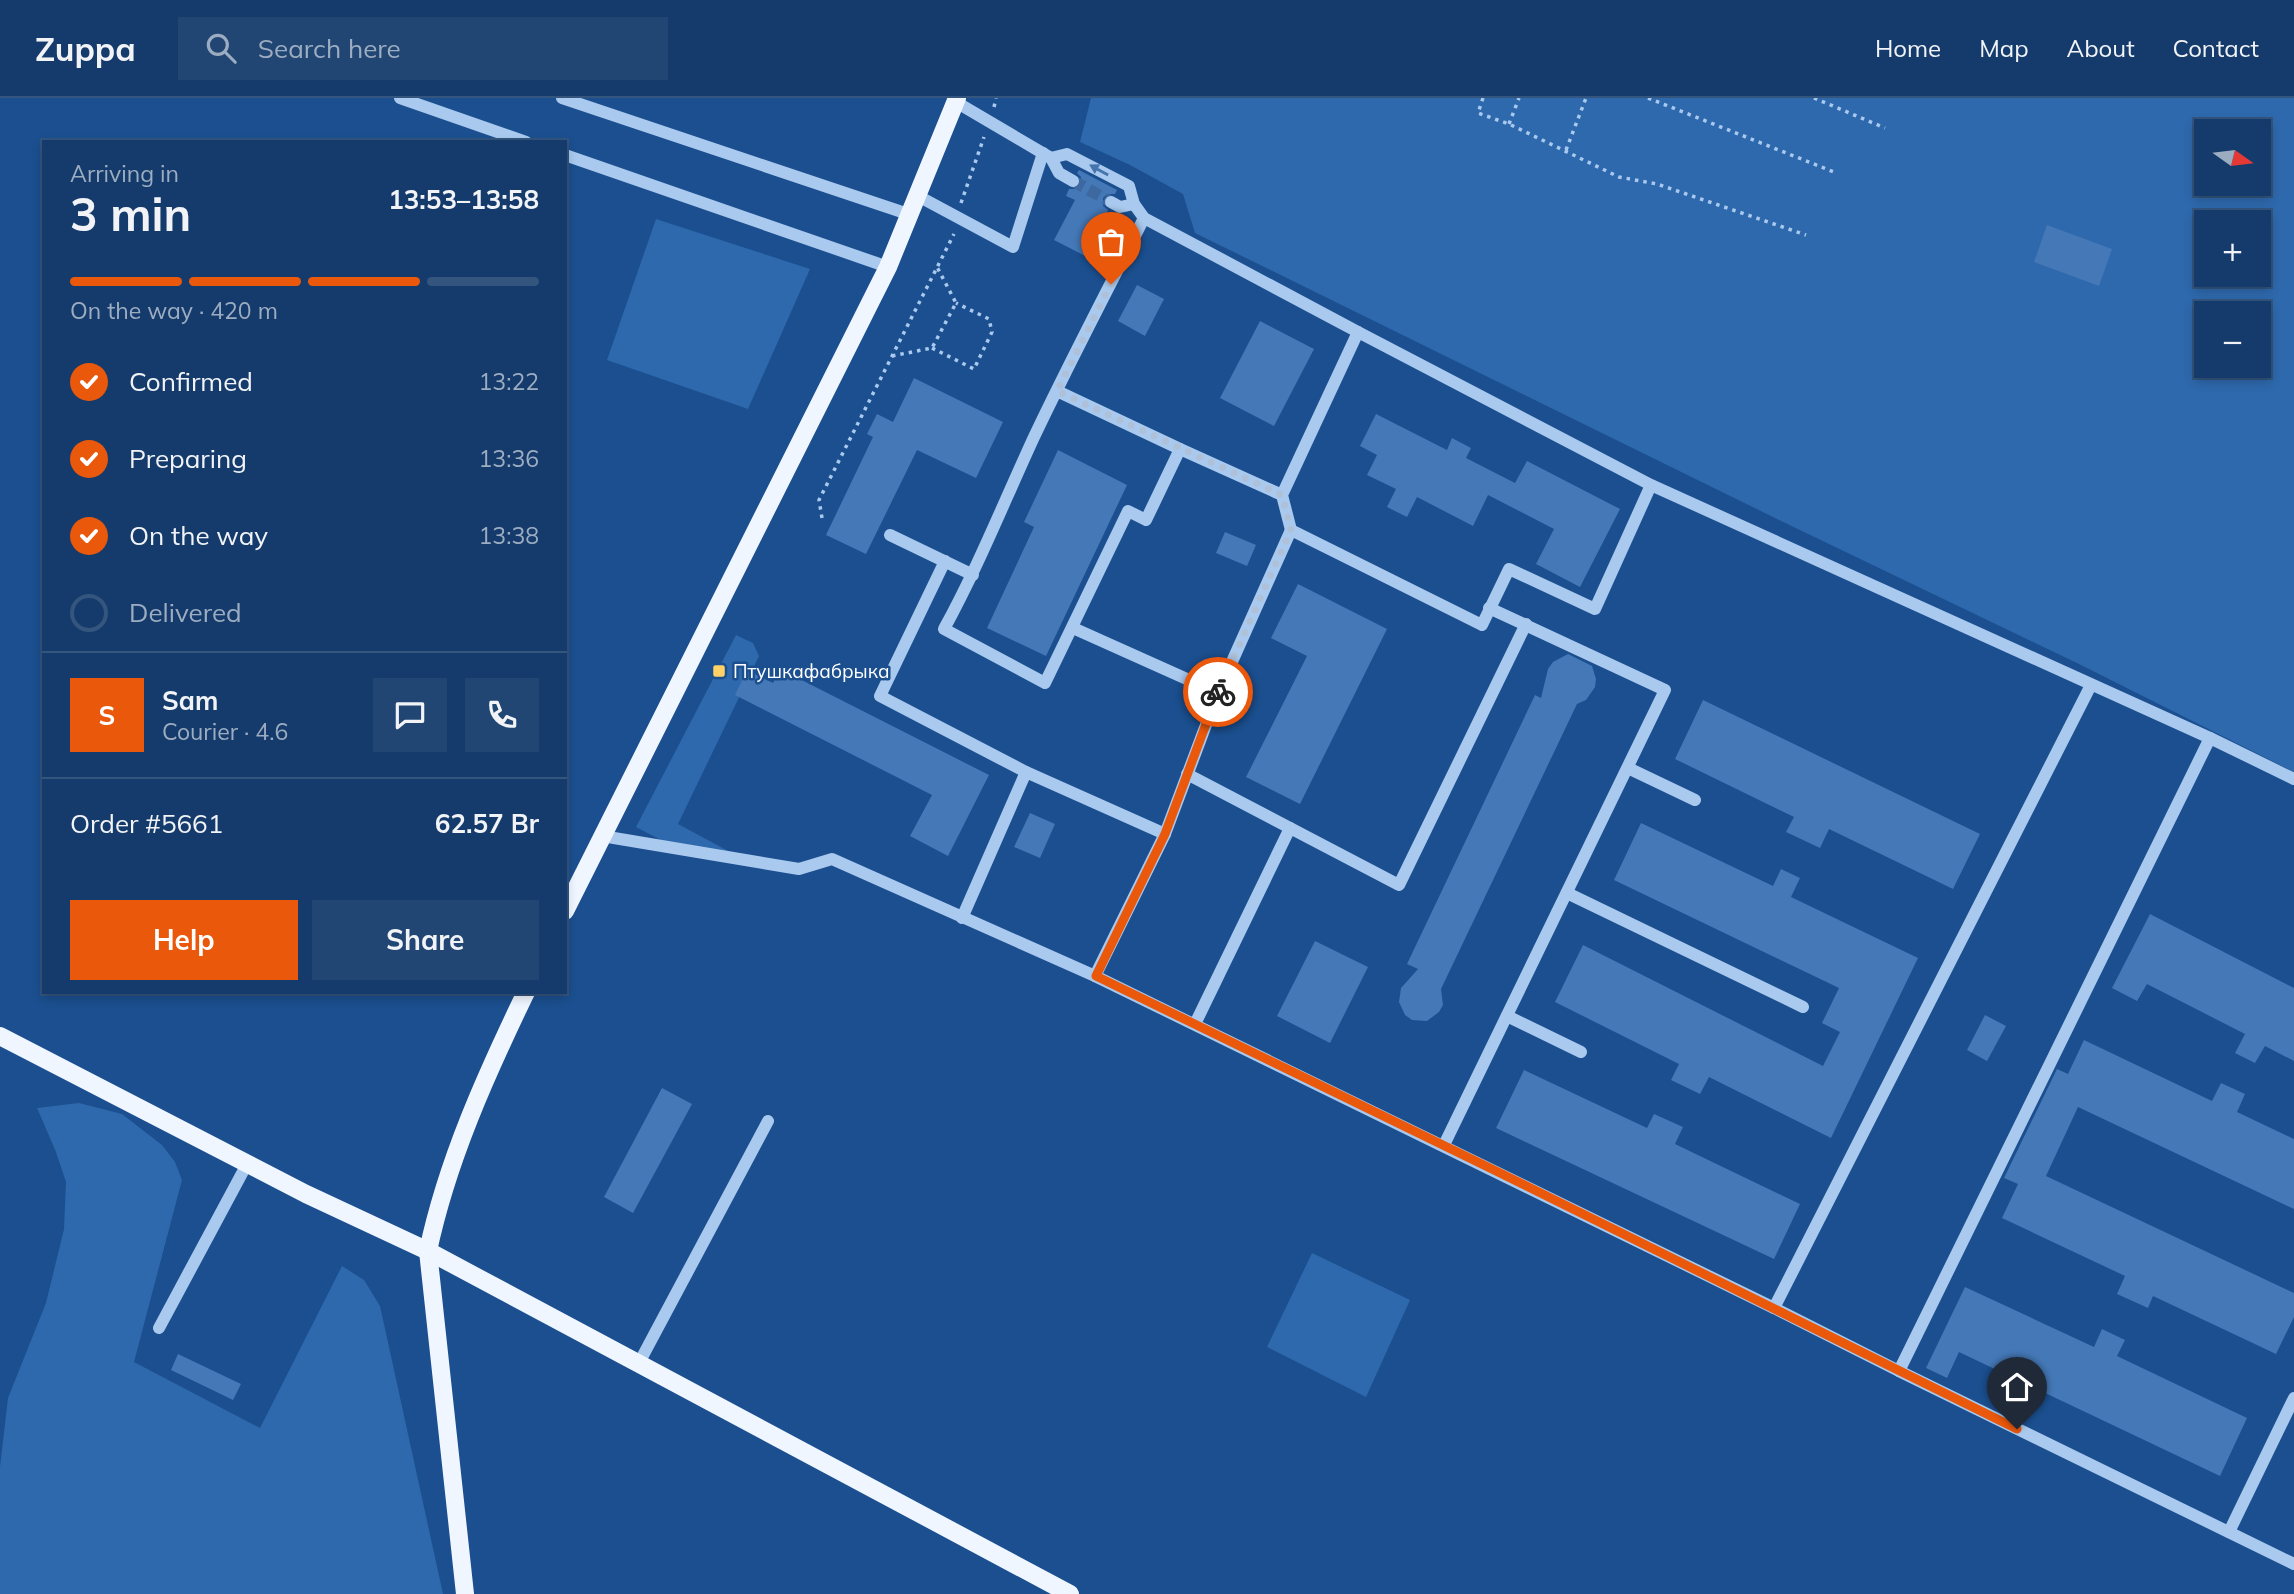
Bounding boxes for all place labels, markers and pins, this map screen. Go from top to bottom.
pin [1081,212,1141,284]
place label: Птушкафабрыка [733,659,890,683]
marker: Птушкафабрыка [711,663,727,679]
pin [1987,1357,2047,1429]

